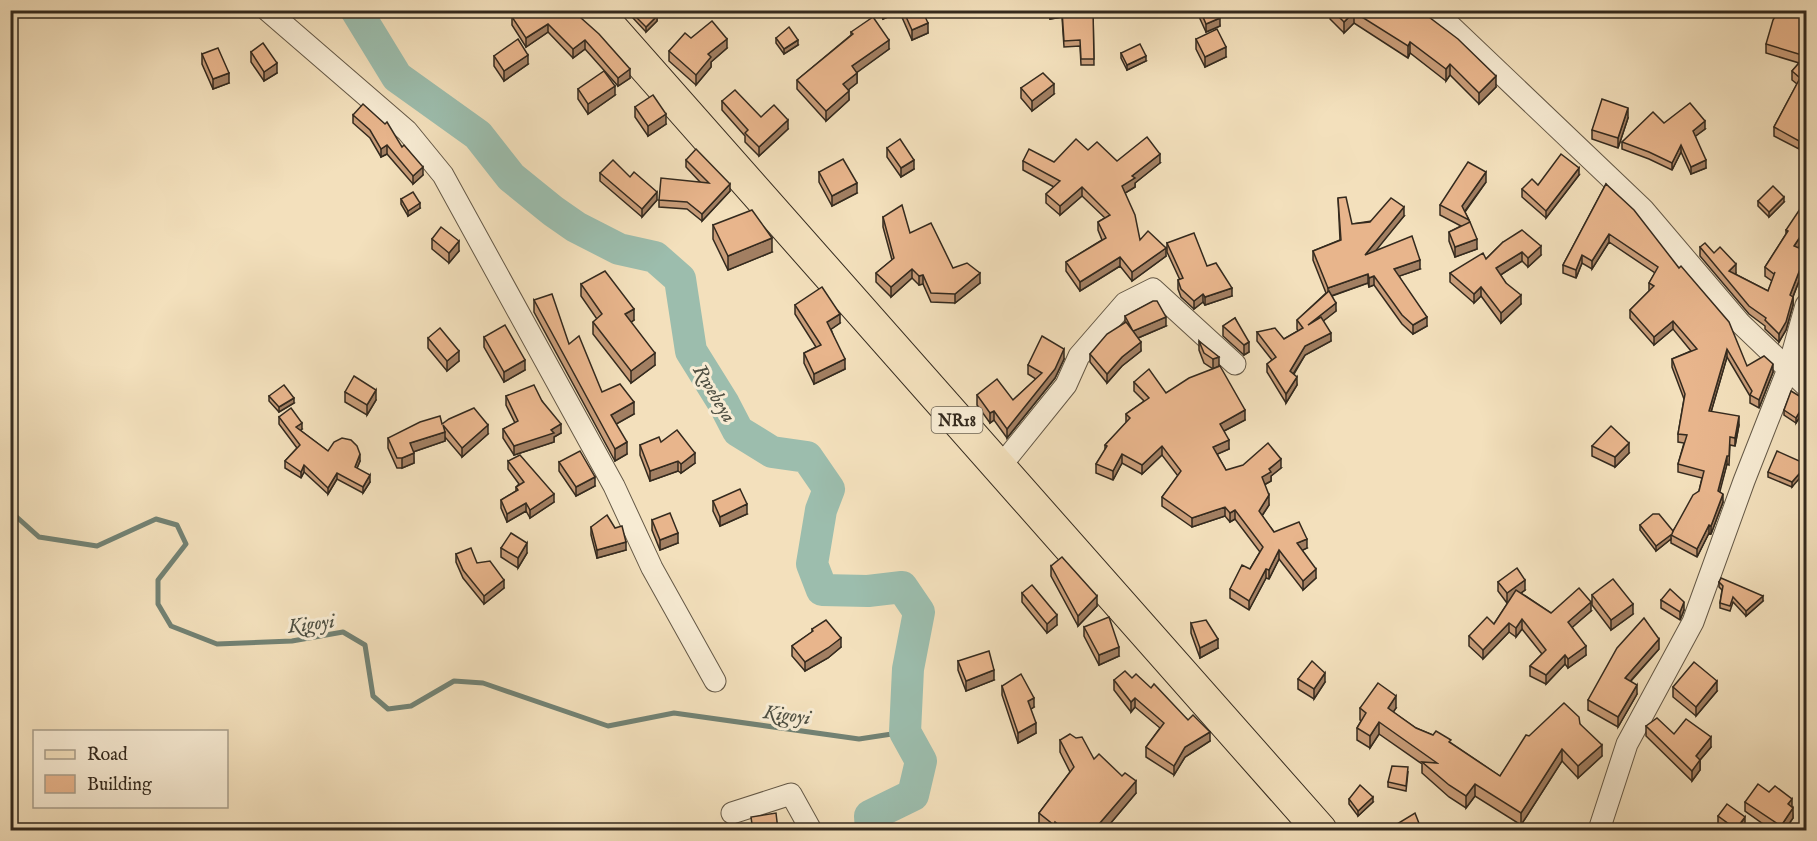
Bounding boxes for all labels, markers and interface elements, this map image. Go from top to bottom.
water label: Rwebeya [687,360,741,428]
road number: NR18 [932,407,982,433]
water label: Kigoyi [285,609,337,641]
water label: Kigoyi [761,700,813,732]
legend [33,730,228,808]
text: Road [87,744,128,767]
text: Building [87,774,152,797]

